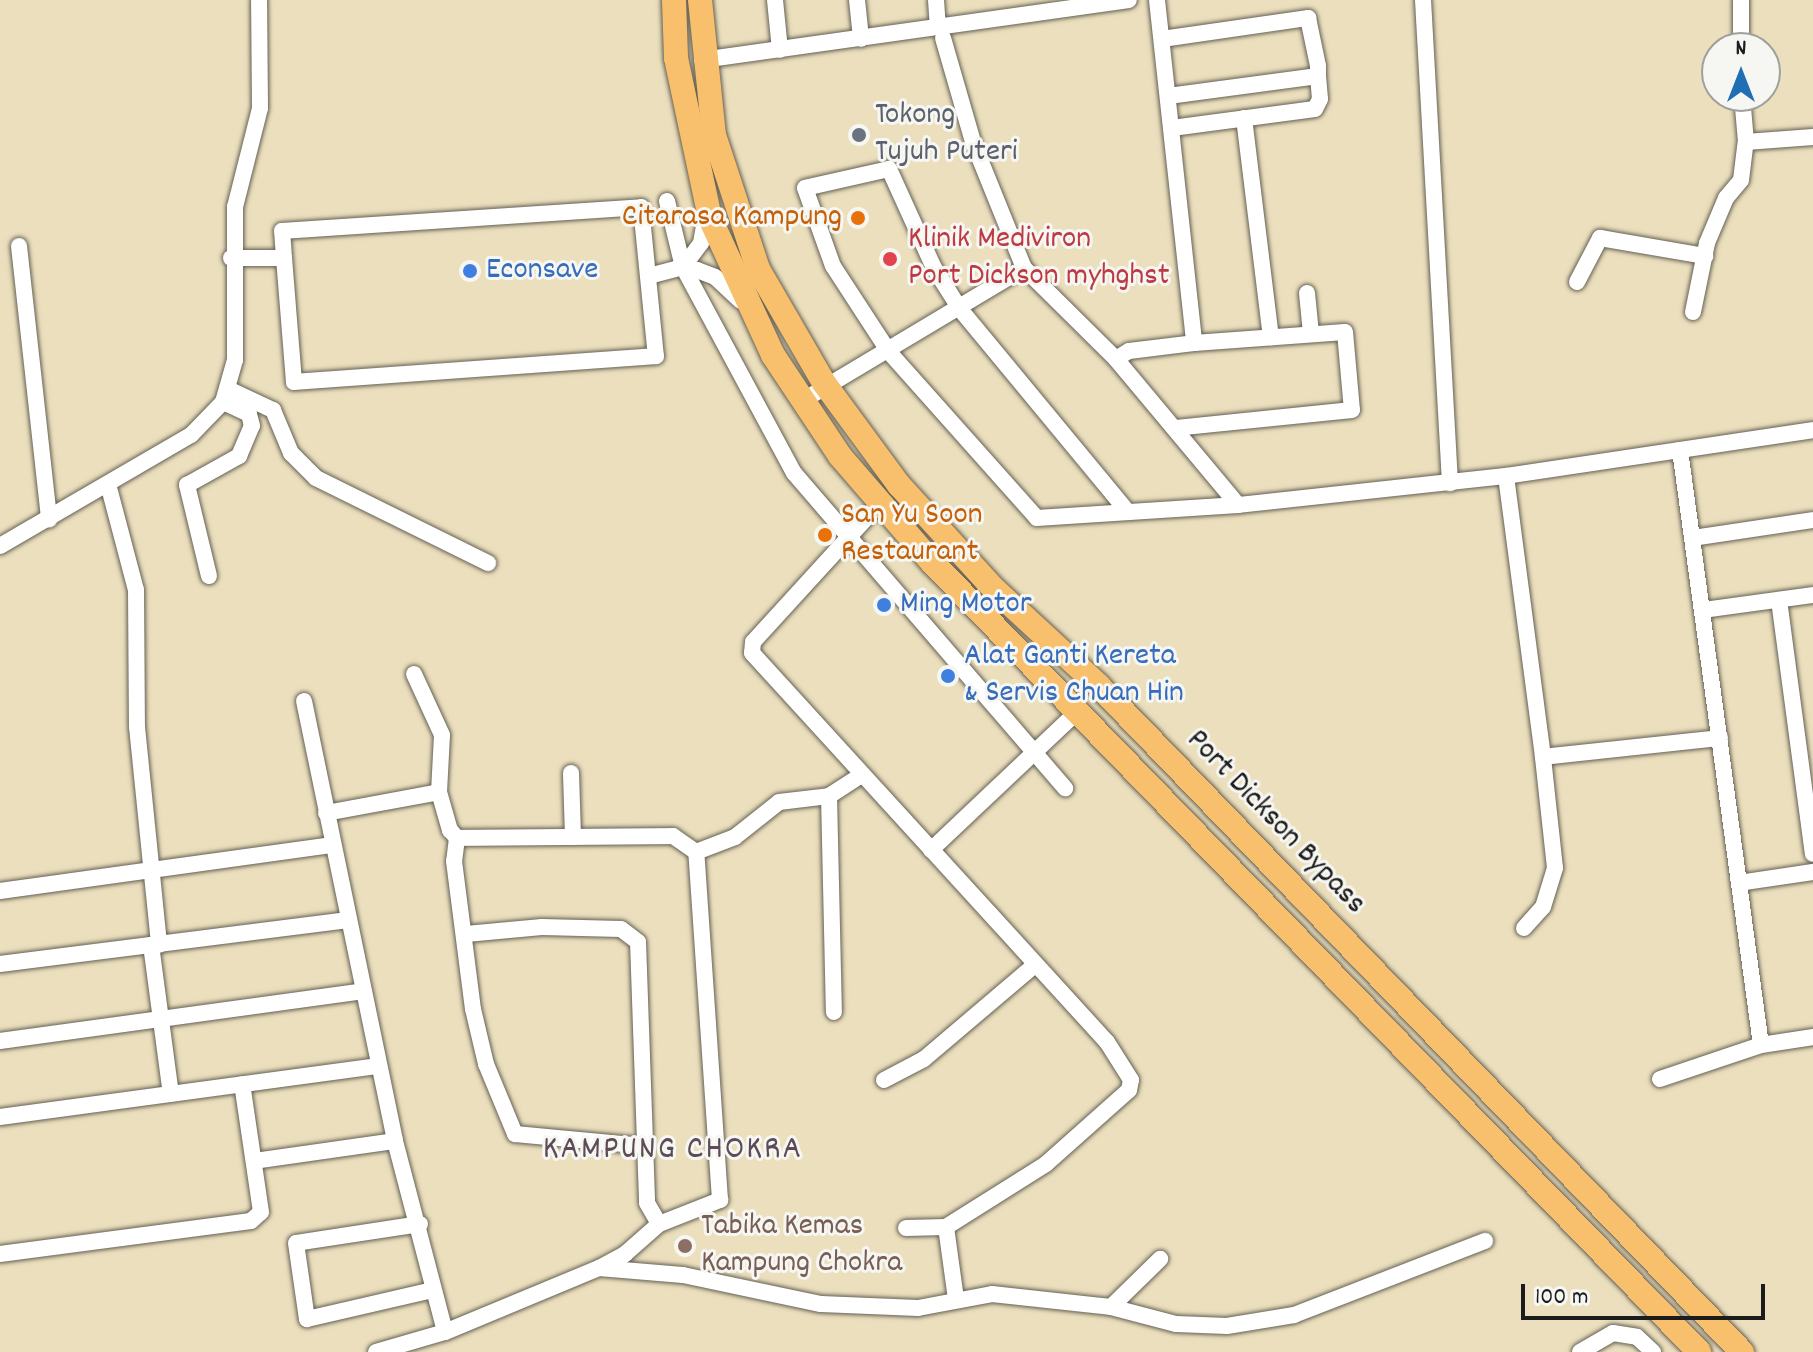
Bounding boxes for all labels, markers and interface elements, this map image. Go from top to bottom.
north arrow [1701,32,1781,112]
text: N [1736,34,1746,65]
place label: Tokong Tujuh Puteri [875,98,1018,173]
marker: Tokong Tujuh Puteri [850,126,868,144]
place label: Citarasa Kampung [622,199,842,237]
marker: Citarasa Kampung [849,209,867,227]
place label: Klinik Mediviron Port Dickson myhghst [908,222,1170,297]
marker: Klinik Mediviron Port Dickson myhghst [879,248,901,270]
place label: Econsave [486,252,598,290]
marker: Econsave [461,262,479,280]
place label: San Yu Soon Restaurant [841,498,982,573]
marker: San Yu Soon Restaurant [816,526,834,544]
place label: Ming Motor [900,586,1032,624]
marker: Ming Motor [875,596,893,614]
place label: Alat Ganti Kereta & Servis Chuan Hin [964,639,1184,714]
marker: Alat Ganti Kereta & Servis Chuan Hin [939,667,957,685]
street label: Port Dickson Bypass [1177,722,1373,924]
district label: KAMPUNG CHOKRA [543,1131,803,1171]
place label: Tabika Kemas Kampung Chokra [701,1209,902,1284]
marker: Tabika Kemas Kampung Chokra [676,1237,694,1255]
scale bar [1525,1268,1769,1318]
text: 100 m [1535,1281,1588,1315]

